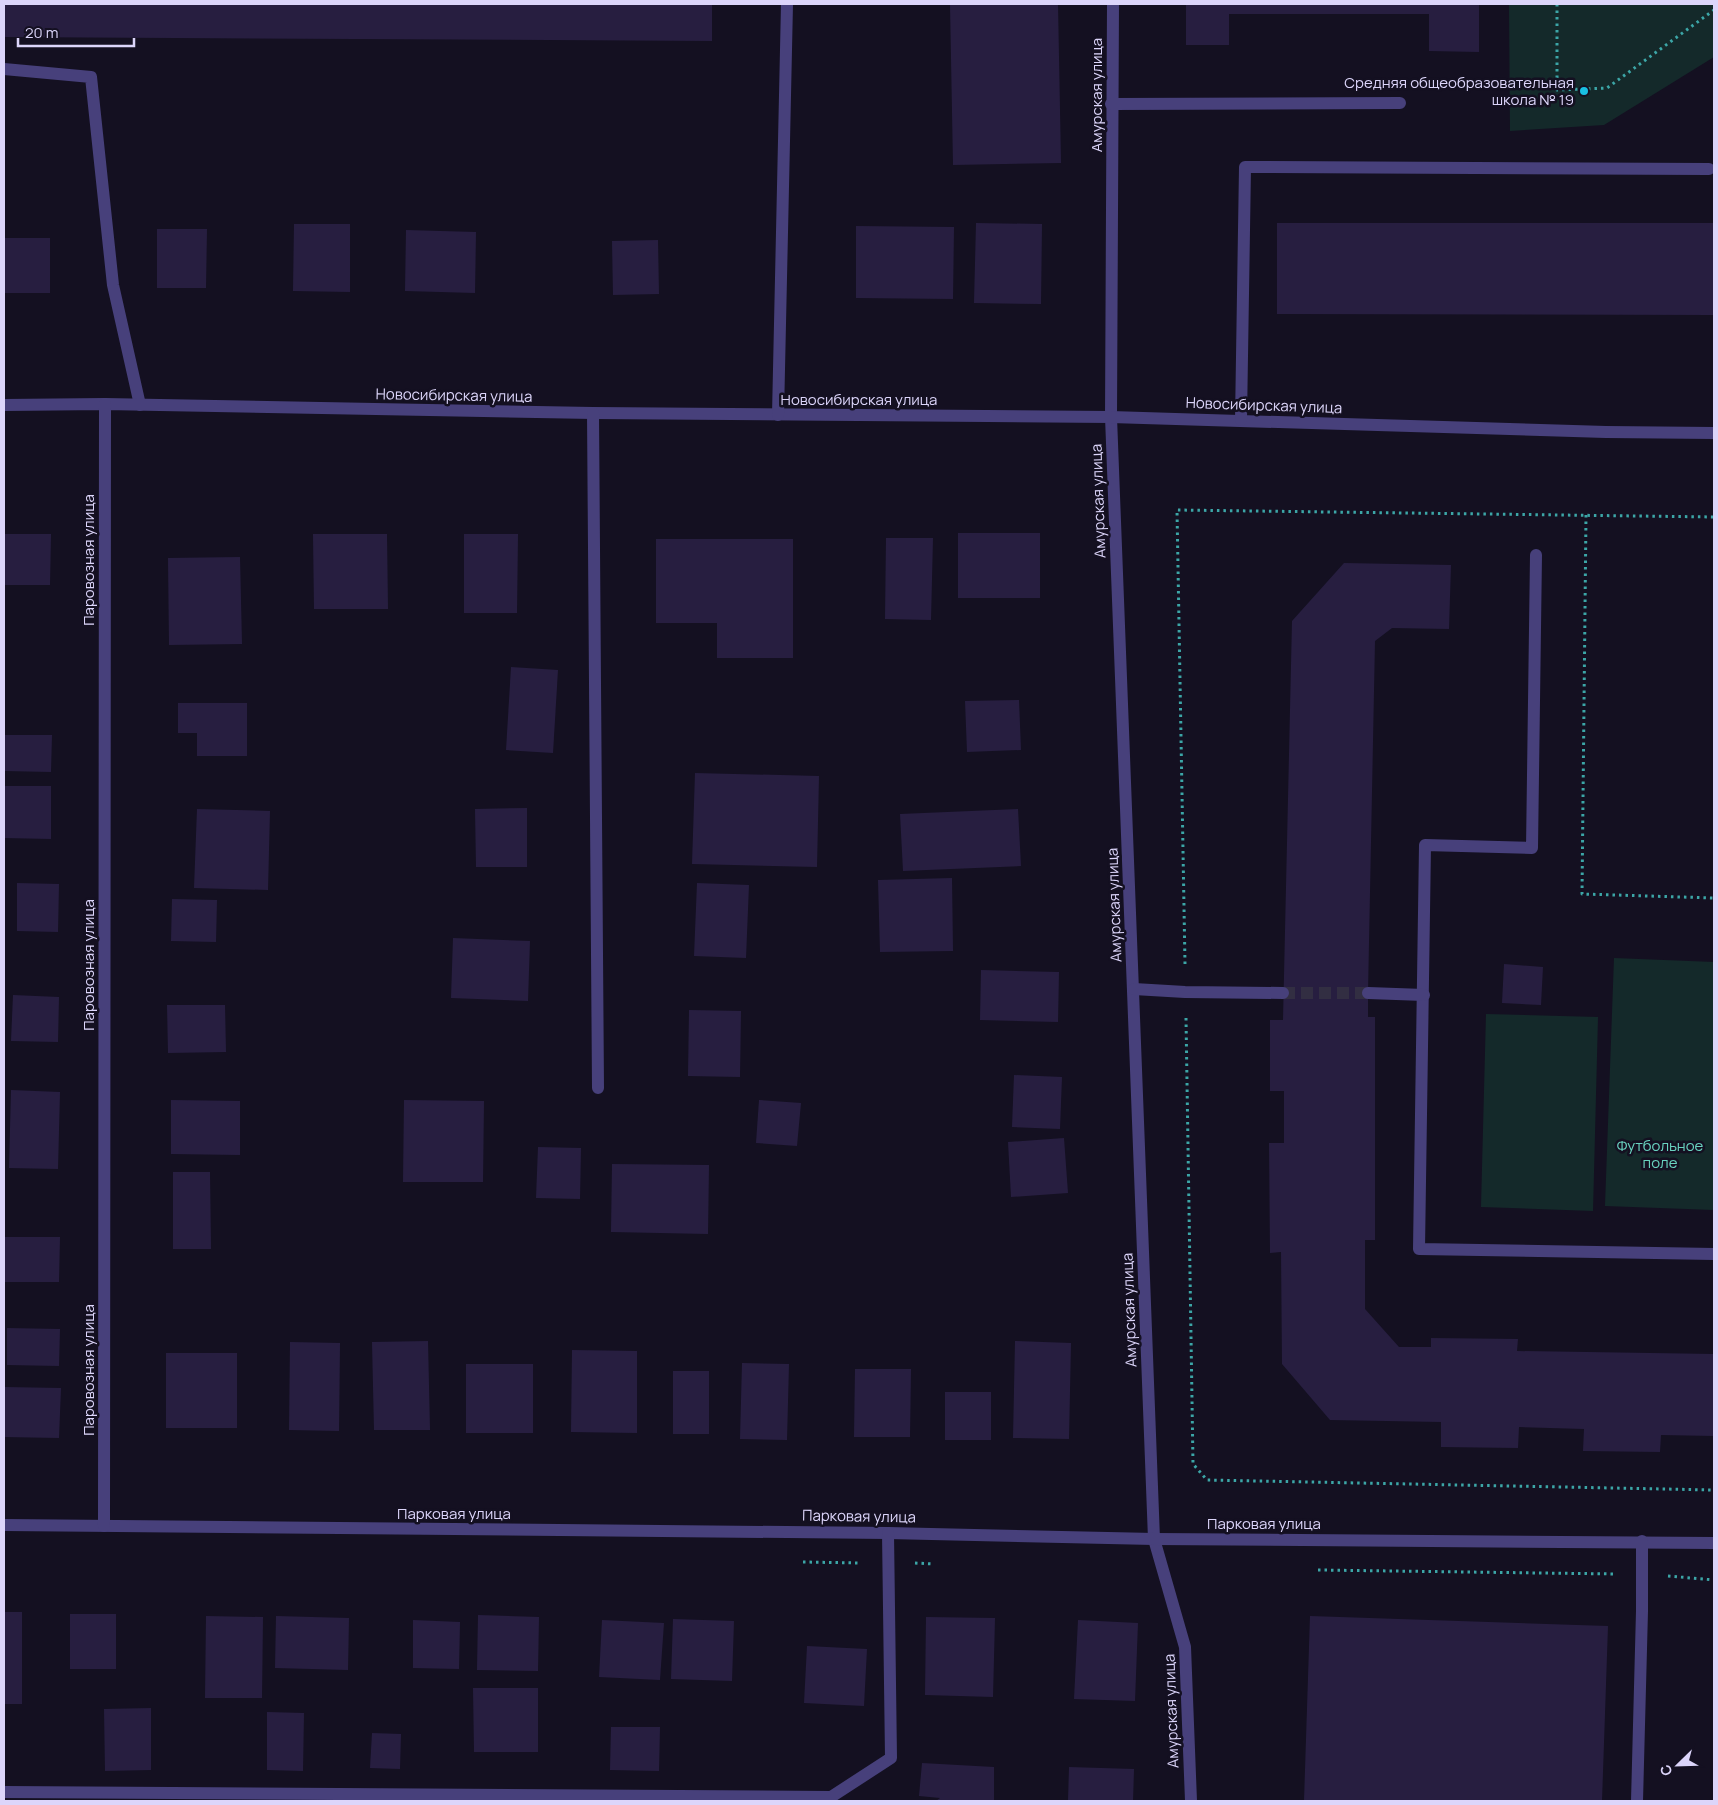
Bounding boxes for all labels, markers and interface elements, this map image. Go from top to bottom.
scale bar [18,15,134,47]
text: 20 m [25,22,58,43]
street label: Амурская улица [1086,38,1107,152]
place label: Средняя общеобразовательная школа № 19 [1344,72,1574,110]
marker: Средняя общеобразовательная школа № 19 [1578,85,1590,97]
street label: Новосибирская улица [375,383,533,407]
street label: Новосибирская улица [781,389,937,410]
street label: Новосибирская улица [1185,392,1343,418]
street label: Амурская улица [1086,443,1110,559]
street label: Паровозная улица [78,494,99,626]
street label: Амурская улица [1102,847,1126,963]
street label: Паровозная улица [78,899,99,1031]
park label: Футбольное поле [1617,1135,1704,1173]
street label: Амурская улица [1117,1252,1141,1368]
street label: Паровозная улица [78,1304,99,1436]
street label: Парковая улица [397,1503,511,1524]
street label: Парковая улица [802,1505,916,1527]
street label: Парковая улица [1207,1513,1321,1534]
street label: Амурская улица [1159,1653,1183,1769]
north arrow [1653,1740,1703,1790]
text: С [1655,1762,1676,1779]

